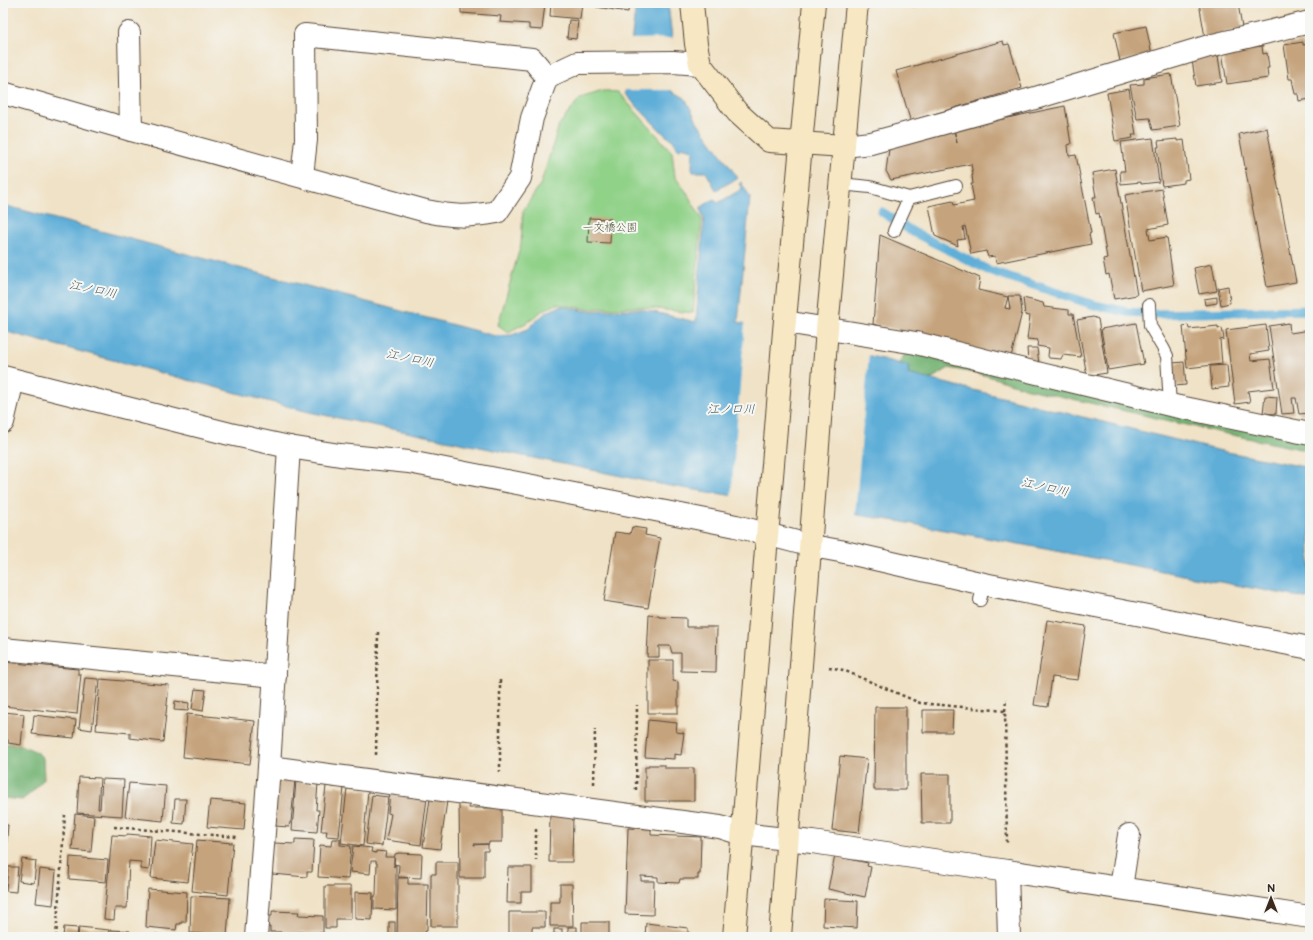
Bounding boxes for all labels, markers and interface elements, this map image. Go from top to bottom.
park label: 一文橋公園 [583,221,638,234]
water label: 江ノ口川 [68,277,118,302]
water label: 江ノ口川 [385,346,435,371]
water label: 江ノ口川 [707,402,755,417]
water label: 江ノ口川 [1020,475,1070,500]
north arrow [1251,878,1291,918]
text: N [1267,882,1275,895]

